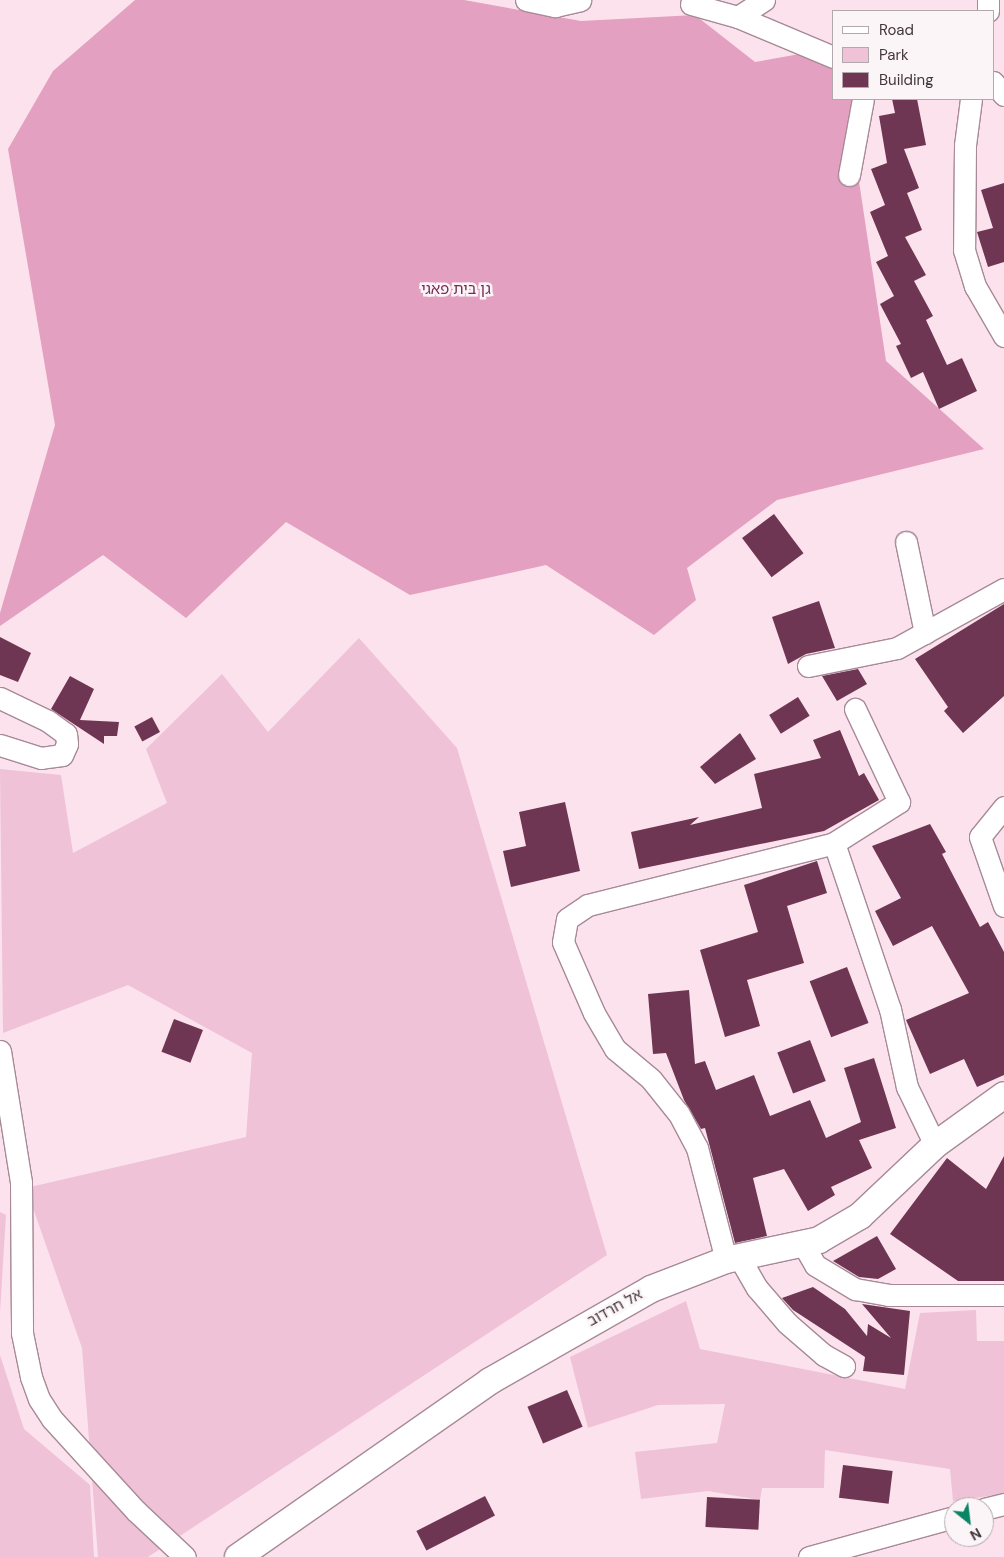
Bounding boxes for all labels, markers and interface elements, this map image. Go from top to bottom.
legend [832,10,994,100]
text: Road [879,20,914,40]
text: Park [879,45,909,65]
text: Building [879,70,934,90]
park label: גן בית פאגי [421,281,491,299]
street label: אל חרדוב [584,1286,646,1330]
north arrow [944,1497,994,1547]
text: N [967,1524,985,1545]

